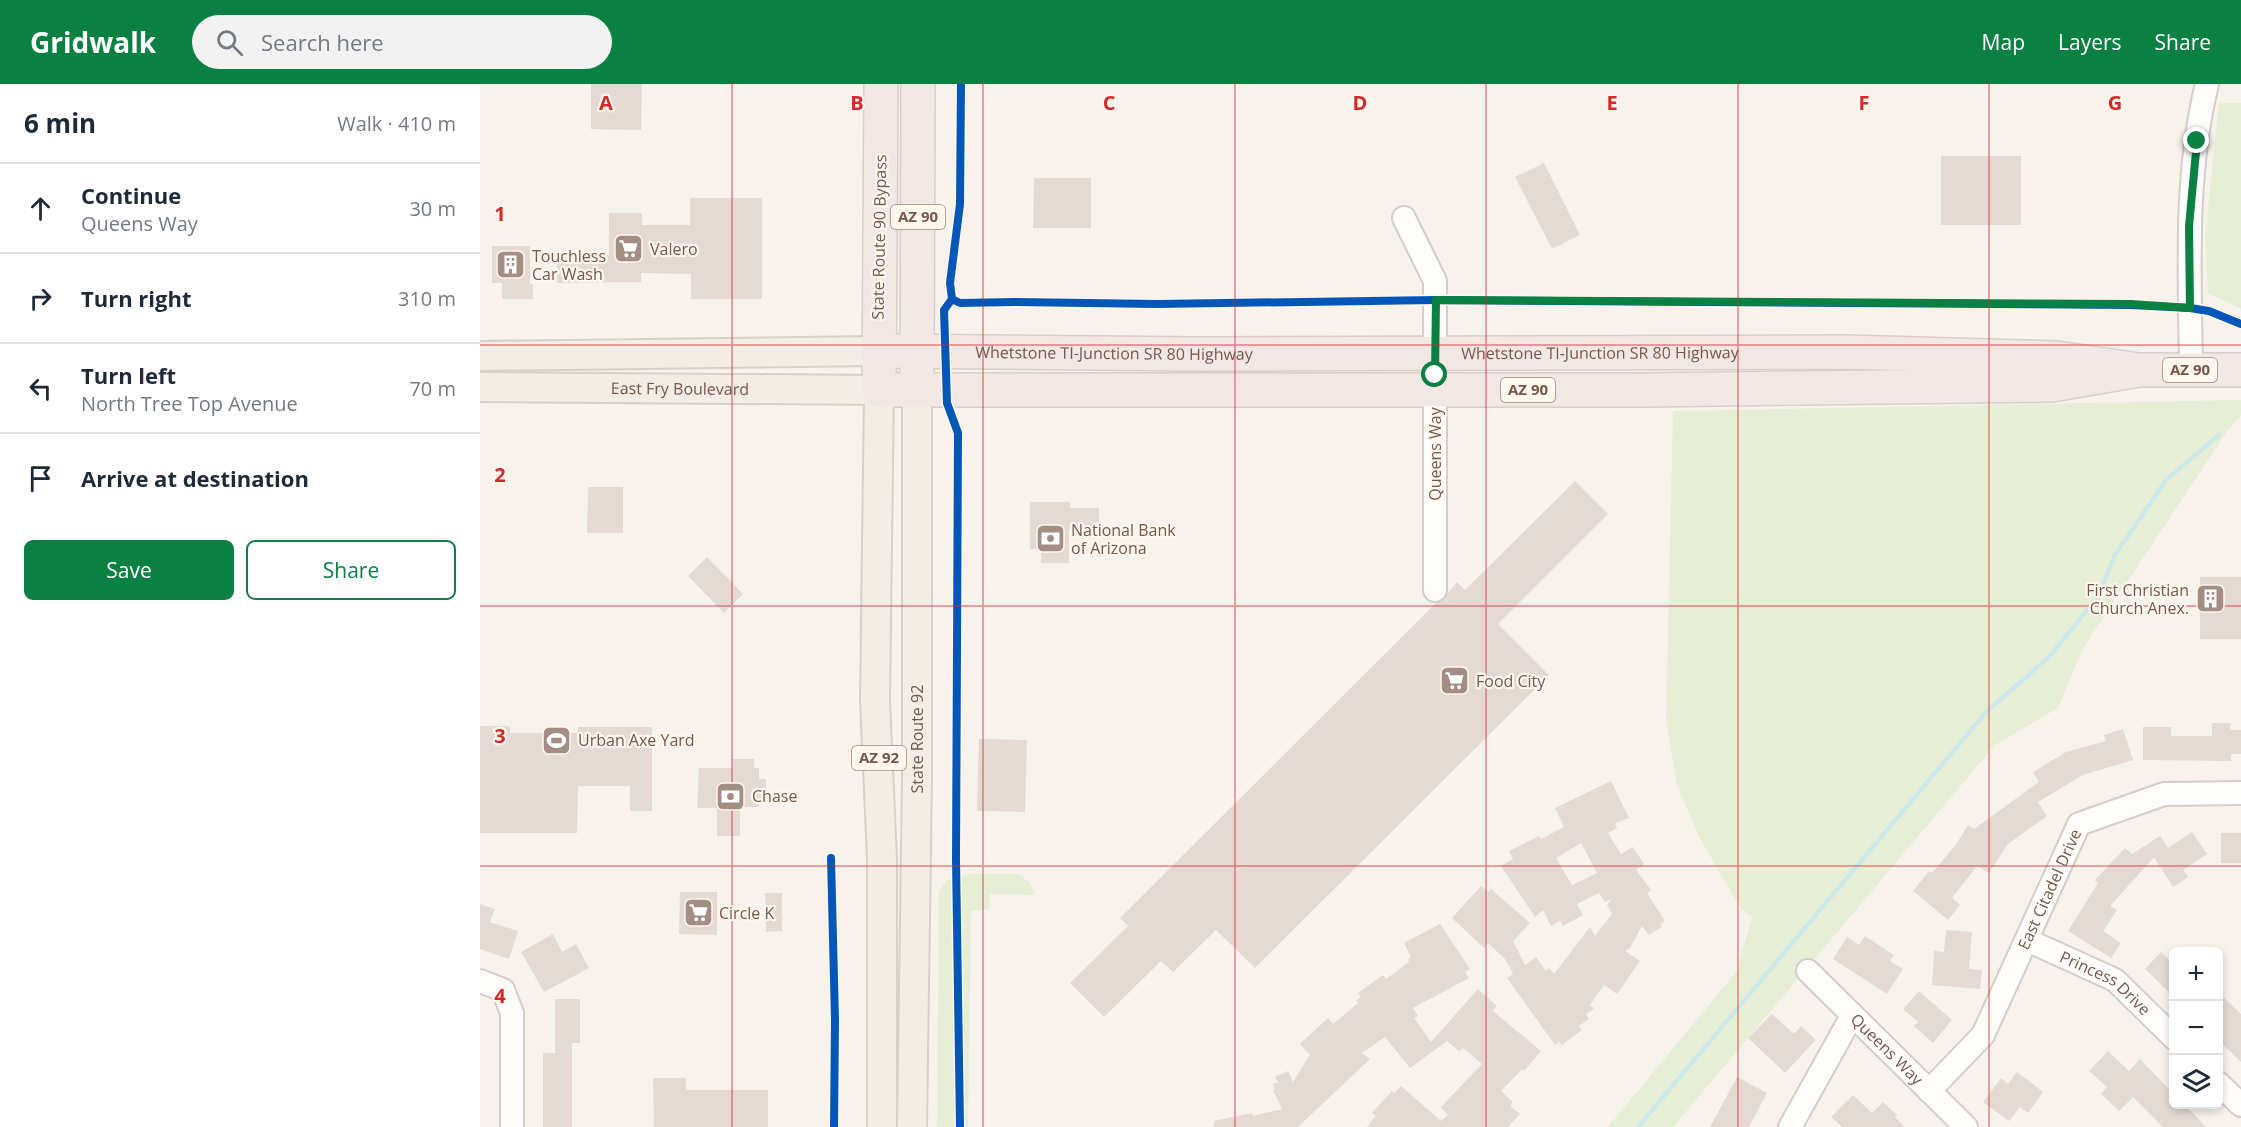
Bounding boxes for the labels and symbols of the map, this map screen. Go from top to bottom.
text: A [599,89,613,116]
text: B [850,89,864,116]
text: C [1103,89,1116,116]
text: D [1353,89,1367,116]
text: E [1606,89,1618,116]
text: F [1859,89,1869,116]
text: G [2108,89,2122,116]
route end [2183,127,2209,153]
street label: State Route 90 Bypass [867,154,891,320]
text: 1 [494,200,506,227]
road number: AZ 90 [891,205,945,229]
supermarket icon: Valero [613,233,645,265]
place label: Valero [650,238,698,260]
place label: Touchless Car Wash [532,245,606,285]
building icon: Touchless Car Wash [495,249,527,281]
street label: Whetstone TI-Junction SR 80 Highway [975,341,1254,365]
street label: Whetstone TI-Junction SR 80 Highway [1461,341,1740,364]
road number: AZ 90 [2163,358,2217,382]
route start [1421,361,1447,387]
street label: East Fry Boulevard [611,377,749,400]
road number: AZ 90 [1501,378,1555,402]
street label: Queens Way [1424,406,1446,501]
text: 2 [494,461,506,488]
place label: National Bank of Arizona [1071,519,1176,559]
bank icon: National Bank of Arizona [1034,523,1066,555]
place label: First Christian Church Anex. [2086,579,2189,619]
building icon: First Christian Church Anex. [2194,583,2226,615]
supermarket icon: Food City [1439,665,1471,697]
place label: Food City [1476,670,1546,692]
street label: State Route 92 [906,685,928,794]
text: 3 [494,722,506,749]
sports icon: Urban Axe Yard [541,724,573,756]
place label: Urban Axe Yard [578,729,695,751]
road number: AZ 92 [852,746,906,770]
bank icon: Chase [715,780,747,812]
place label: Chase [752,785,797,807]
street label: East Citadel Drive [2012,825,2086,953]
supermarket icon: Circle K [682,897,714,929]
place label: Circle K [719,902,775,924]
street label: Princess Drive [2056,945,2156,1020]
text: 4 [494,982,506,1009]
street label: Queens Way [1846,1008,1929,1090]

